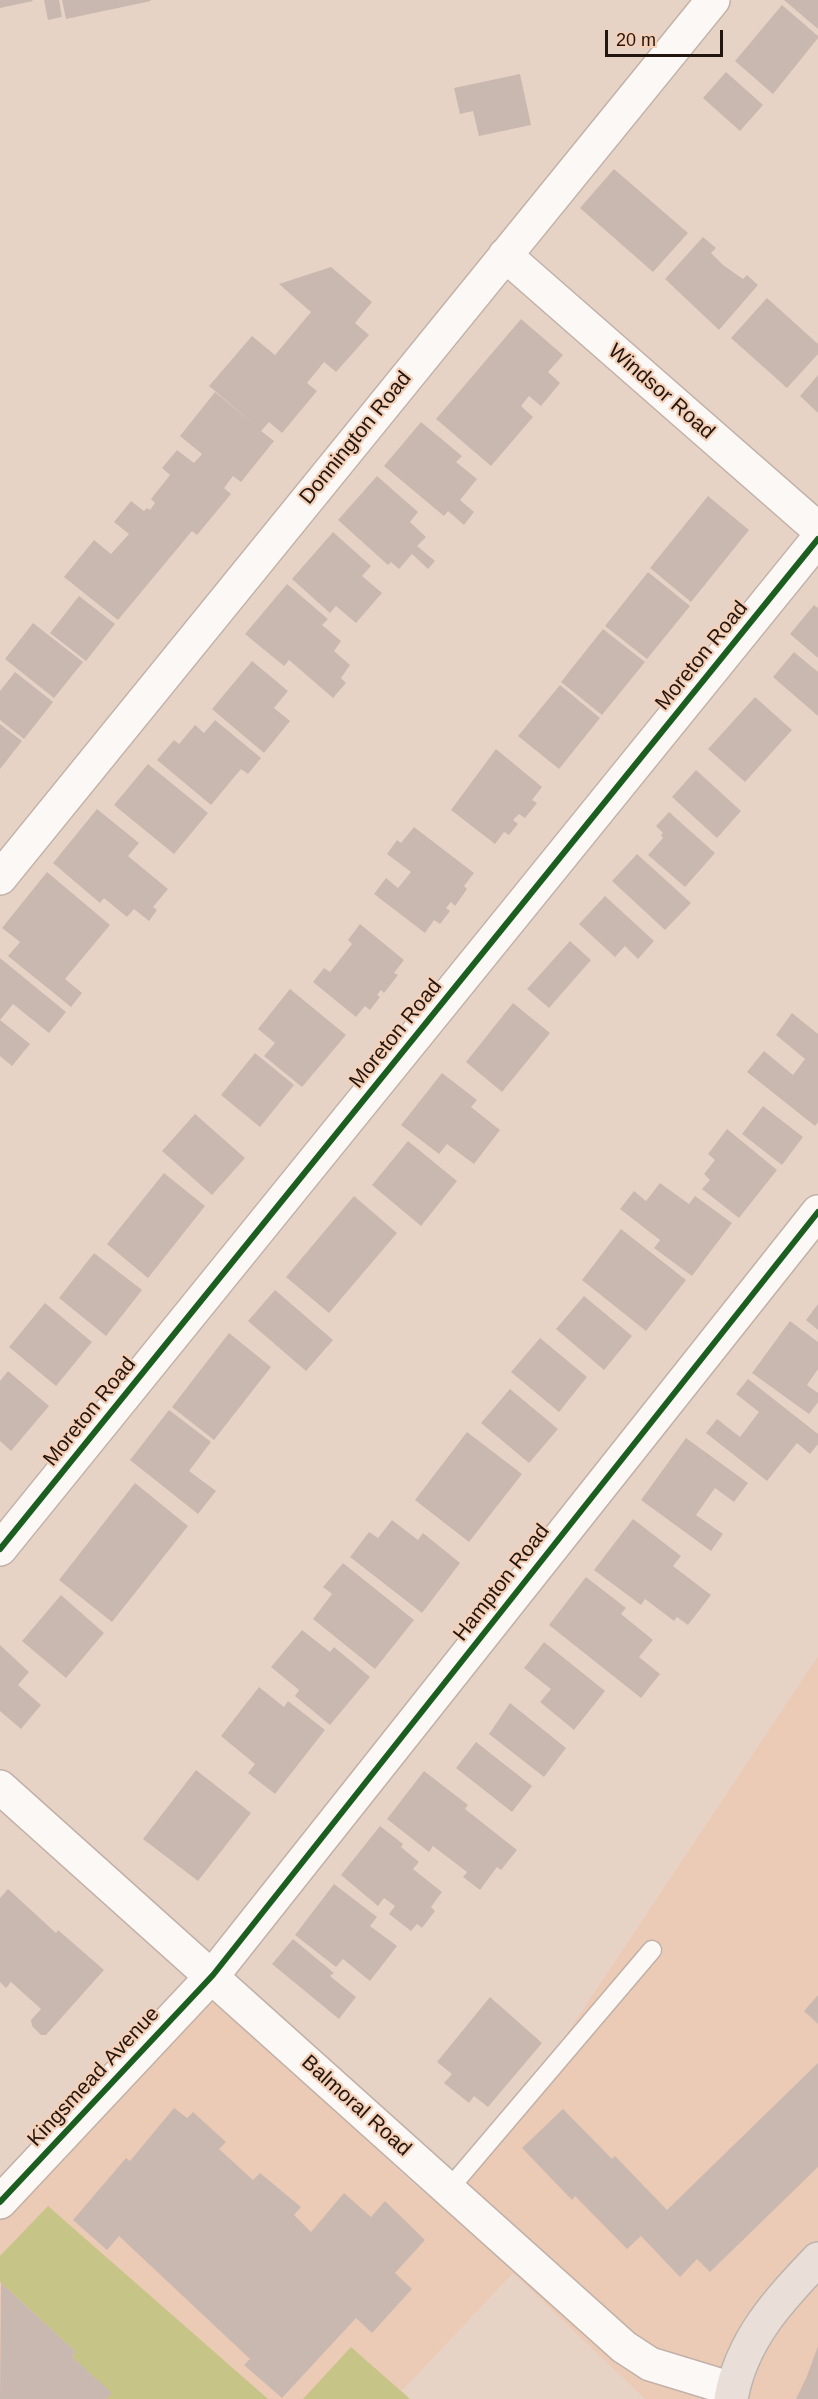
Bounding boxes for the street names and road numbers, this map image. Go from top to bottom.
street label: Windsor Road [603,339,719,445]
street label: Donnington Road [295,367,417,509]
street label: Moreton Road [650,596,754,716]
street label: Moreton Road [344,974,448,1094]
street label: Moreton Road [38,1352,142,1472]
street label: Hampton Road [449,1520,555,1646]
street label: Kingsmead Avenue [23,2002,165,2152]
street label: Balmoral Road [296,2050,416,2162]

